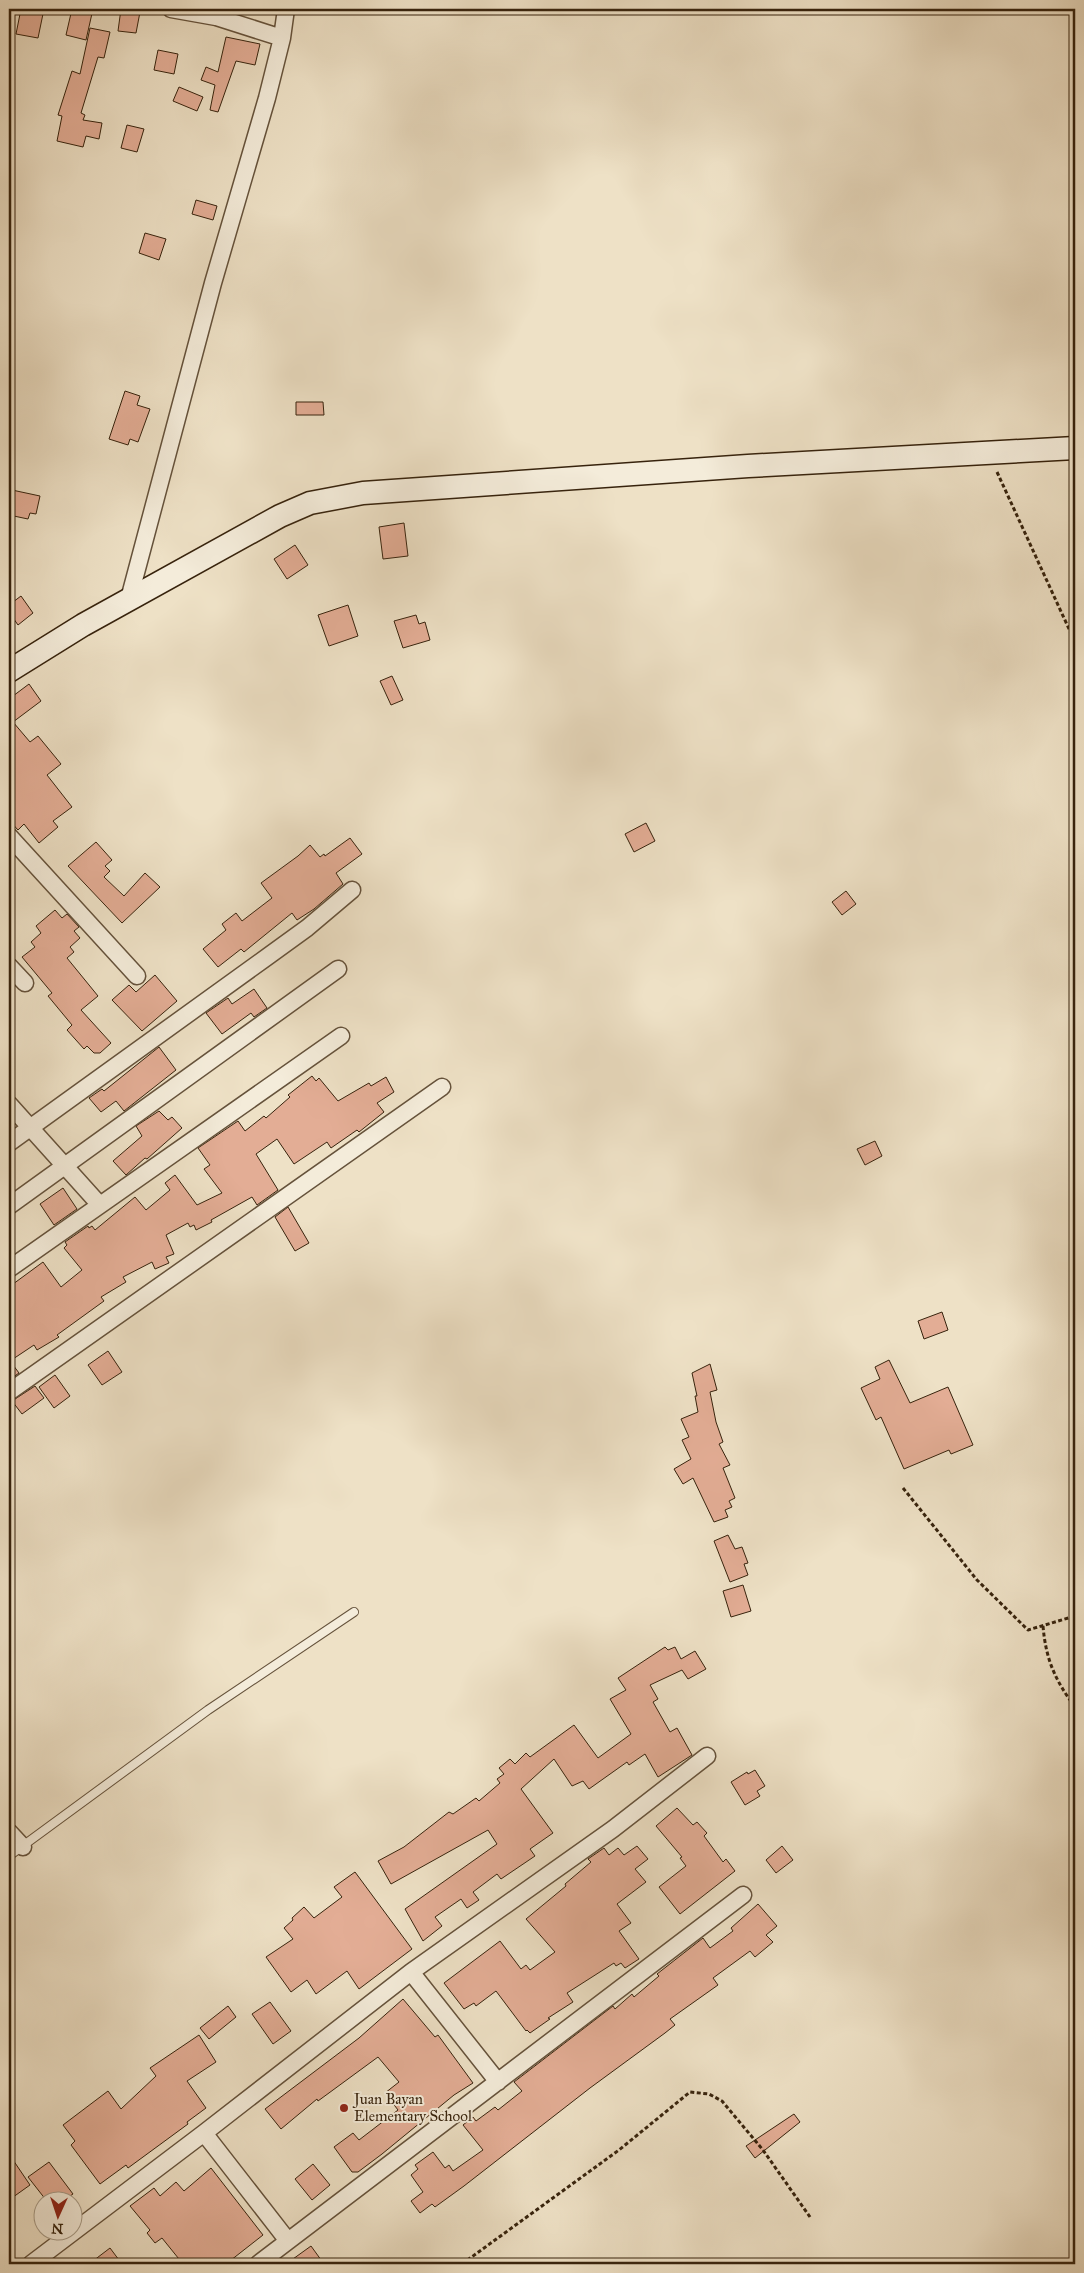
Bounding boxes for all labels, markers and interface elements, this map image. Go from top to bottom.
place label: Juan Bayan Elementary School [352,2090,473,2125]
marker: Juan Bayan Elementary School [338,2102,350,2114]
north arrow [32,2190,82,2240]
text: N [51,2220,64,2237]

